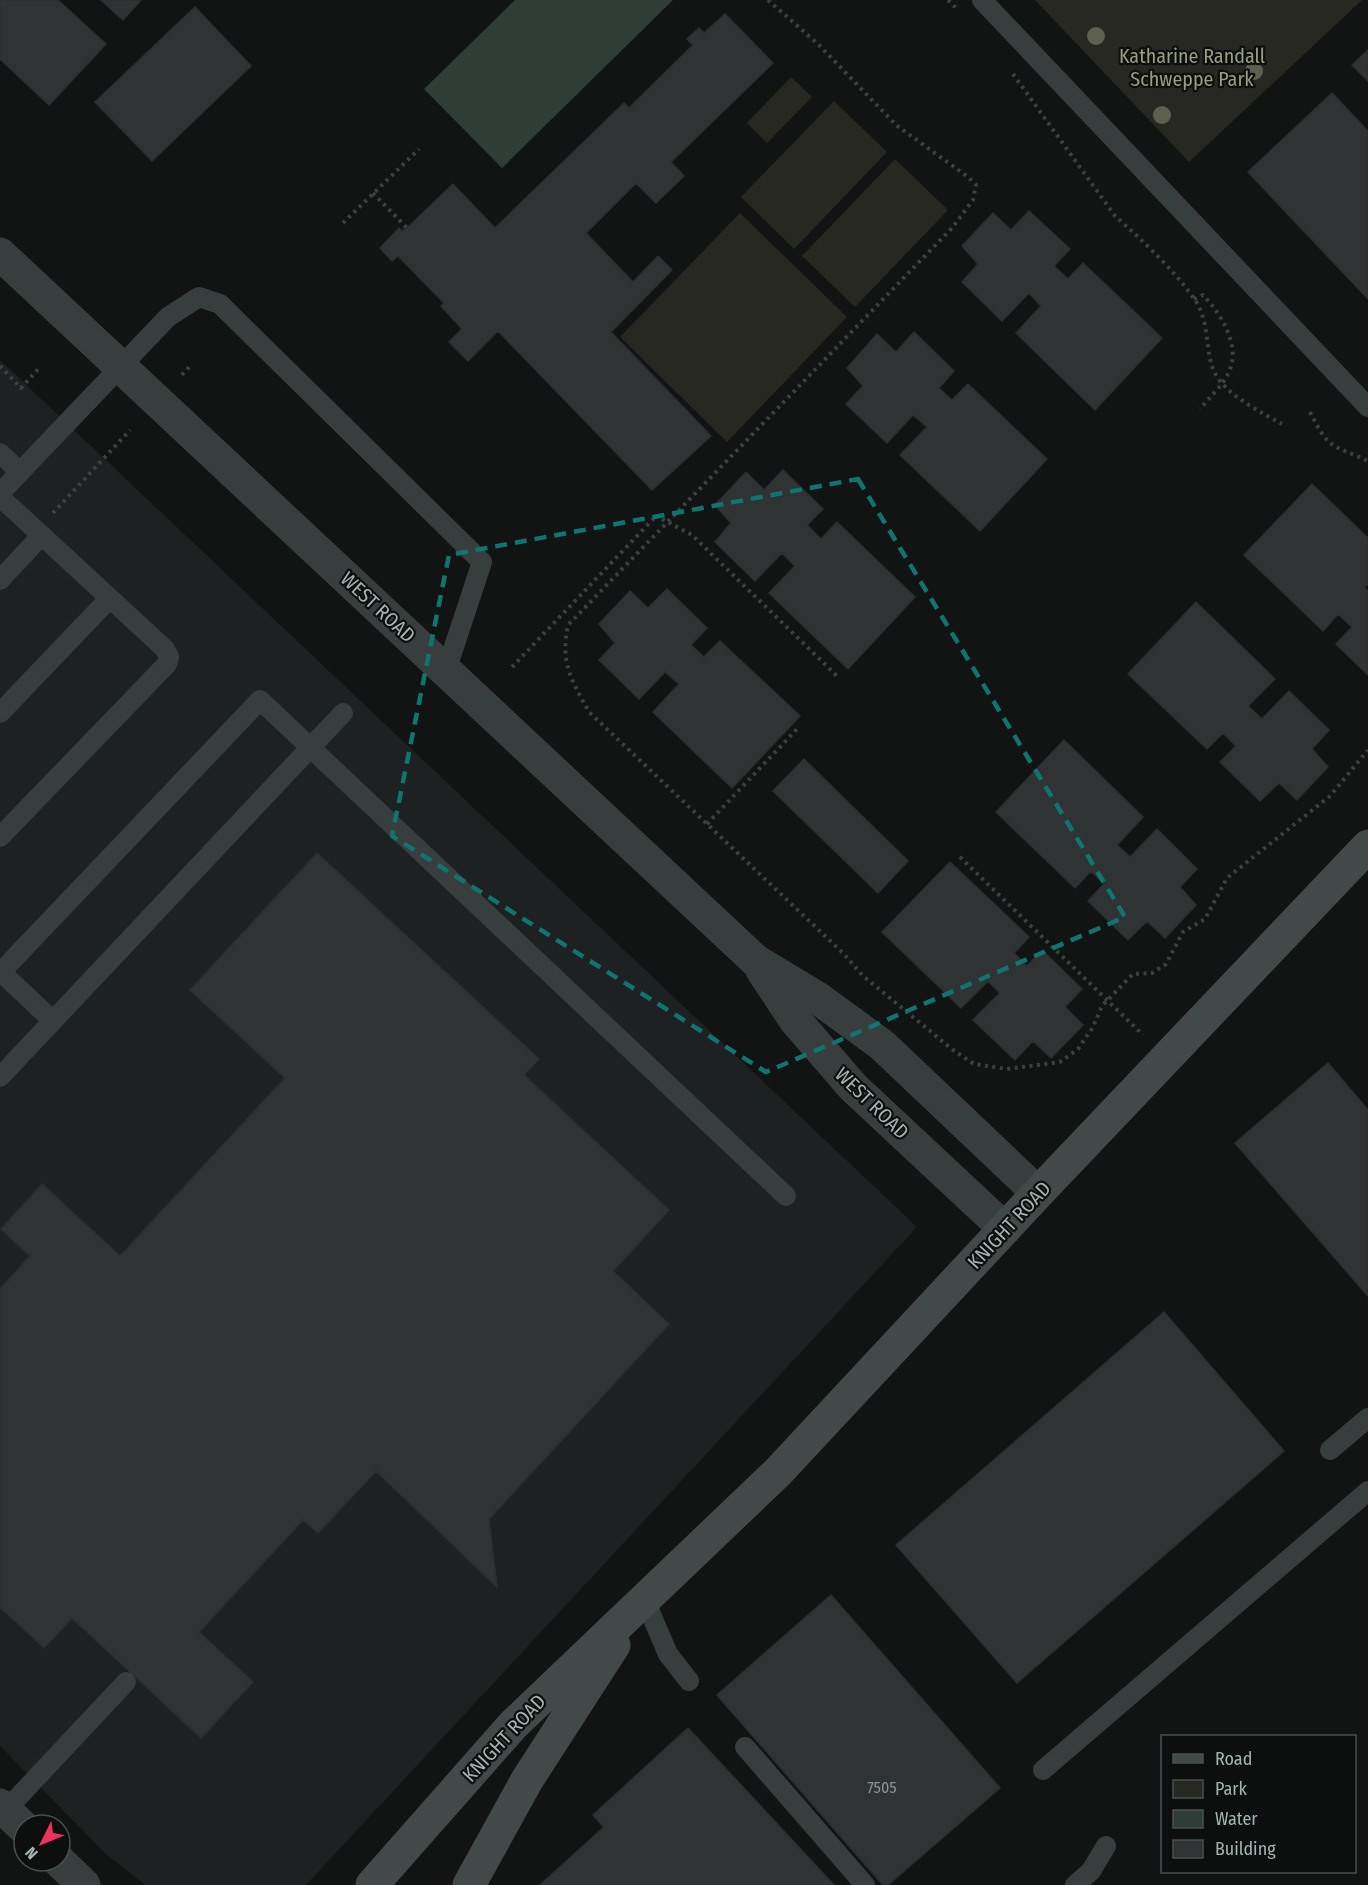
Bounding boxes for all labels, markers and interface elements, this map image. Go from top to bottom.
park label: Katharine Randall Schweppe Park [1119,44,1265,91]
street label: WEST ROAD [336,567,420,647]
street label: WEST ROAD [830,1062,914,1144]
street label: KNIGHT ROAD [962,1176,1056,1274]
street label: KNIGHT ROAD [457,1689,551,1787]
legend [1161,1735,1356,1873]
text: Road [1215,1748,1252,1770]
house number: 7505 [867,1778,897,1797]
text: Park [1215,1778,1248,1800]
text: Water [1215,1808,1258,1830]
north arrow [12,1813,72,1873]
text: Building [1215,1838,1276,1860]
text: N [21,1843,42,1863]

